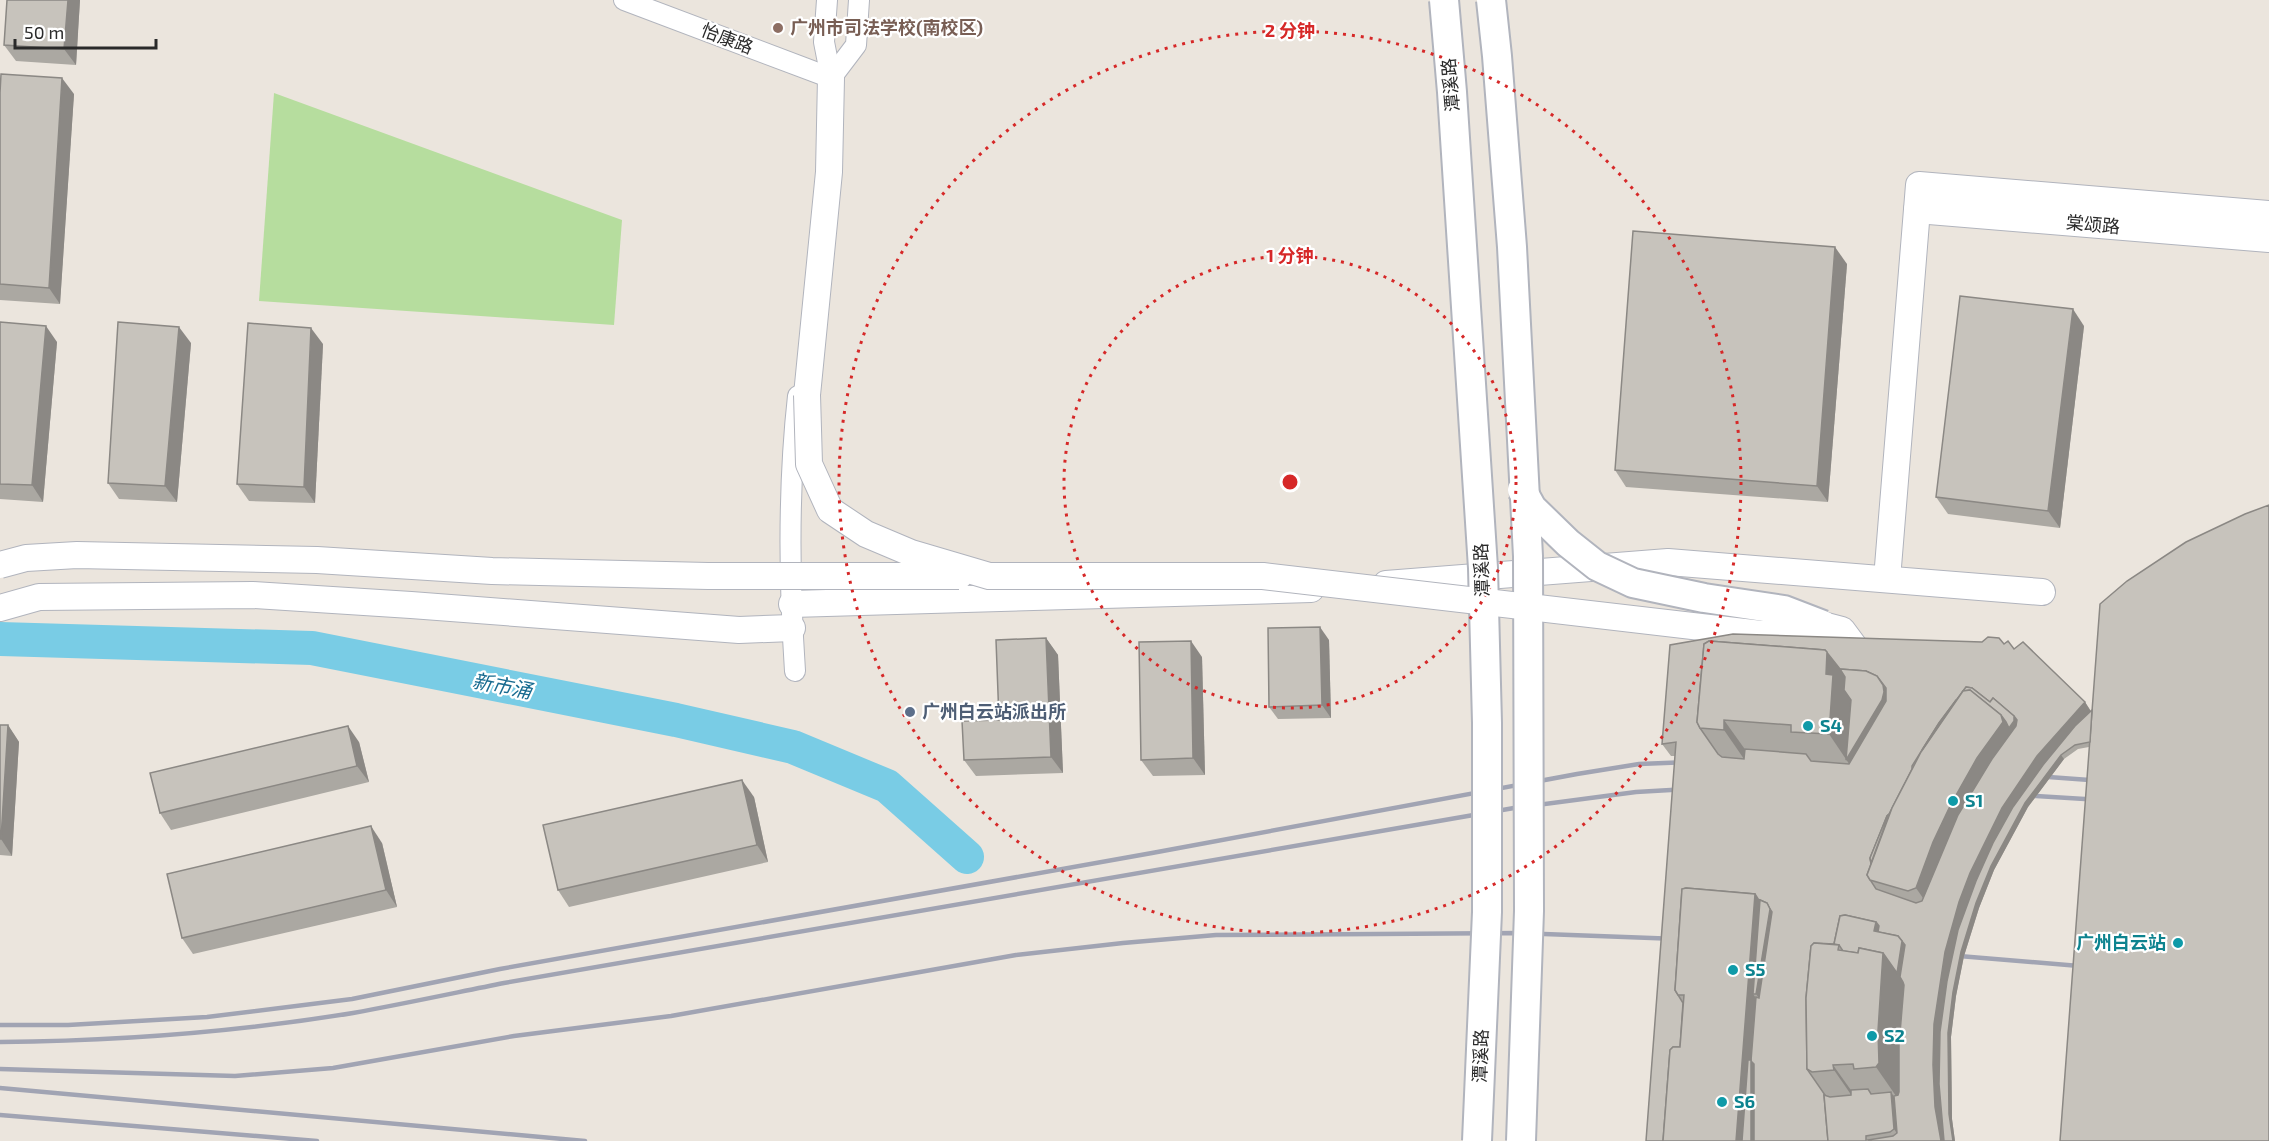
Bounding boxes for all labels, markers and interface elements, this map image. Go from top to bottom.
scale bar [15,12,156,50]
place label: 广州市司法学校(南校区) [790,16,983,38]
street label: 怡康路 [698,18,757,58]
text: 2 分钟 [1265,19,1315,41]
text: 50 m [24,21,64,43]
marker: 广州市司法学校(南校区) [771,21,785,35]
street label: 潭溪路 [1437,57,1463,113]
street label: 棠颂路 [2065,211,2121,237]
text: 1 分钟 [1266,244,1314,266]
centre of rings [1280,472,1300,492]
street label: 潭溪路 [1469,543,1493,597]
water label: 新市涌 [470,668,536,703]
place label: 广州白云站派出所 [922,700,1066,722]
marker: 广州白云站派出所 [903,705,917,719]
place label: S4 [1820,714,1842,736]
marker: S4 [1801,719,1815,733]
place label: S1 [1965,789,1983,811]
marker: S1 [1946,794,1960,808]
place label: 广州白云站 [2076,931,2166,953]
marker: 广州白云站 [2171,936,2185,950]
place label: S5 [1745,958,1766,980]
marker: S5 [1726,963,1740,977]
place label: S2 [1884,1024,1905,1046]
street label: 潭溪路 [1468,1029,1492,1083]
marker: S2 [1865,1029,1879,1043]
place label: S6 [1734,1090,1755,1112]
marker: S6 [1715,1095,1729,1109]

